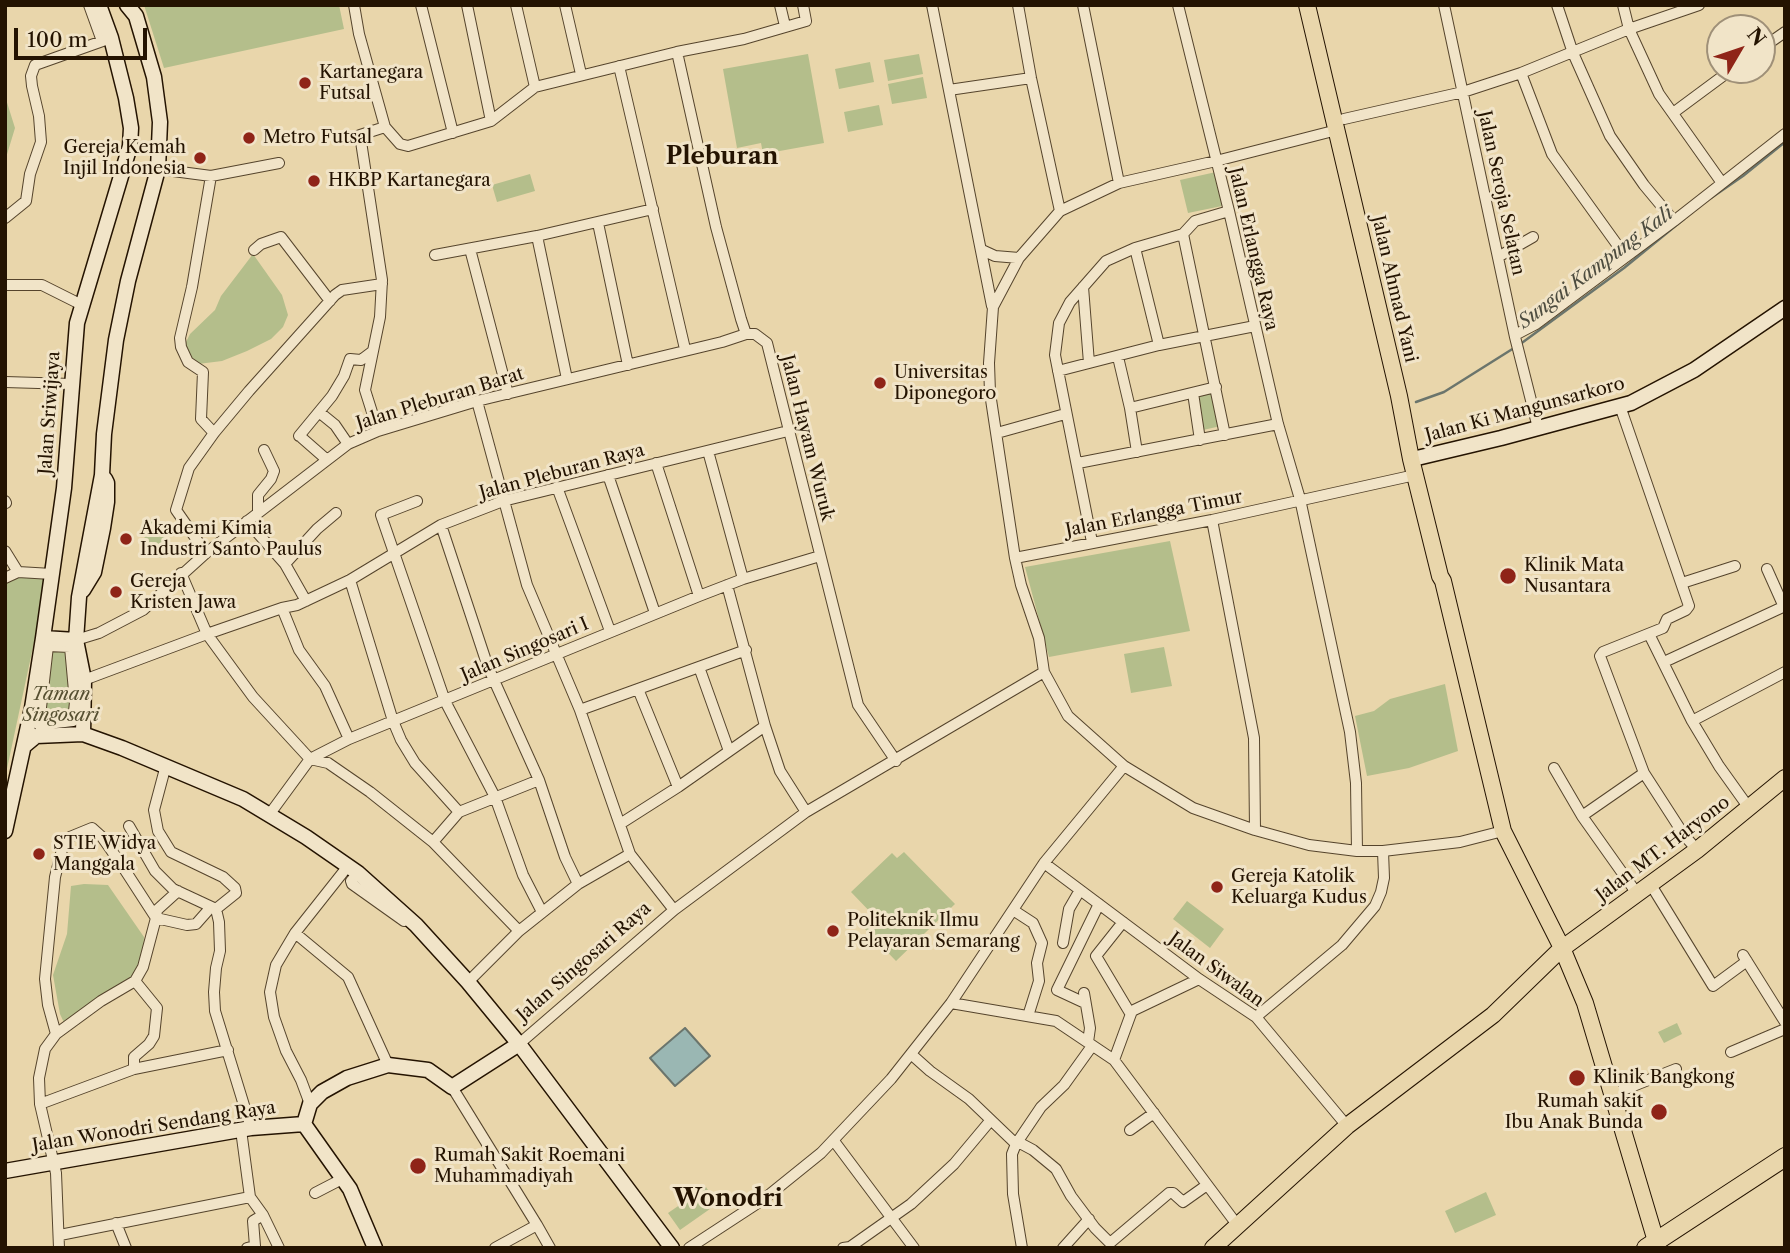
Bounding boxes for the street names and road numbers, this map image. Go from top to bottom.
street label: Jalan Seroja Selatan [1473,109,1529,277]
street label: Jalan Erlangga Raya [1224,165,1282,333]
street label: Jalan Ahmad Yani [1367,213,1421,365]
street label: Jalan Sriwijaya [35,351,65,475]
street label: Jalan Hayam Wuruk [776,353,838,523]
street label: Jalan Pleburan Barat [354,363,526,435]
street label: Jalan Ki Mangunsarkoro [1423,373,1627,447]
street label: Jalan Pleburan Raya [477,440,647,504]
street label: Jalan Erlangga Timur [1064,486,1244,542]
street label: Jalan Singosari I [458,613,592,687]
street label: Jalan MT. Haryono [1592,792,1734,906]
street label: Jalan Singosari Raya [512,898,656,1026]
street label: Jalan Siwalan [1164,928,1268,1012]
street label: Jalan Wonodri Sendang Raya [31,1097,277,1157]

